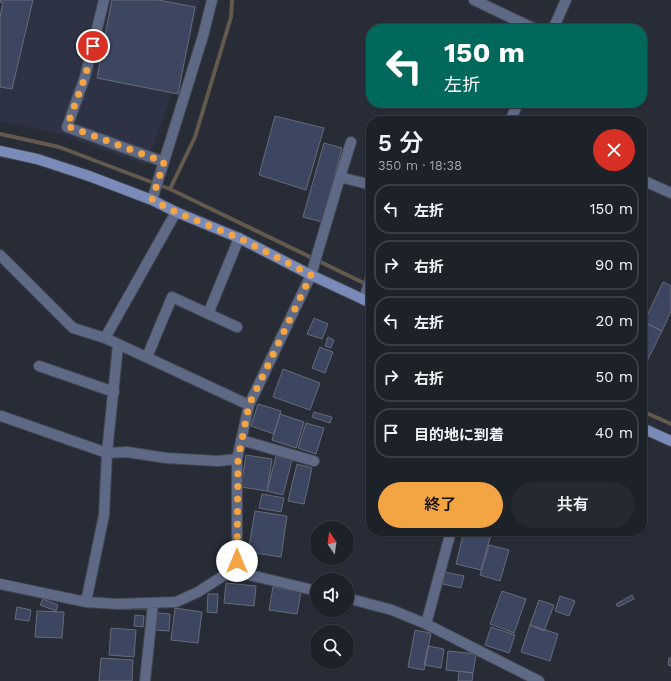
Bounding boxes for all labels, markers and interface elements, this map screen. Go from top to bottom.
pin [76,29,110,63]
icon: arrive [82,35,104,57]
text: 150 m [444,36,525,69]
icon: left [378,40,430,92]
text: 左折 [444,74,480,95]
text: 5 分 [378,129,423,157]
button: close [593,129,635,171]
text: 350 m · 18:38 [378,158,462,173]
icon: left [380,198,402,220]
text: 150 m [590,200,633,218]
text: 左折 [414,202,444,220]
icon: right [380,254,402,276]
text: 90 m [595,256,633,274]
text: 右折 [414,258,444,276]
icon: left [380,310,402,332]
text: 20 m [596,312,633,330]
text: 左折 [414,314,444,332]
icon: right [380,366,402,388]
text: 50 m [596,368,633,386]
text: 右折 [414,370,444,388]
icon: arrive [380,422,402,444]
text: 40 m [595,424,633,442]
text: 目的地に到着 [414,426,504,444]
button: 終了 [378,482,503,528]
button: 共有 [511,482,635,528]
north arrow [310,521,354,565]
map controls [310,521,354,669]
position arrow [216,540,258,582]
button: sound [310,573,354,617]
button: search [310,625,354,669]

